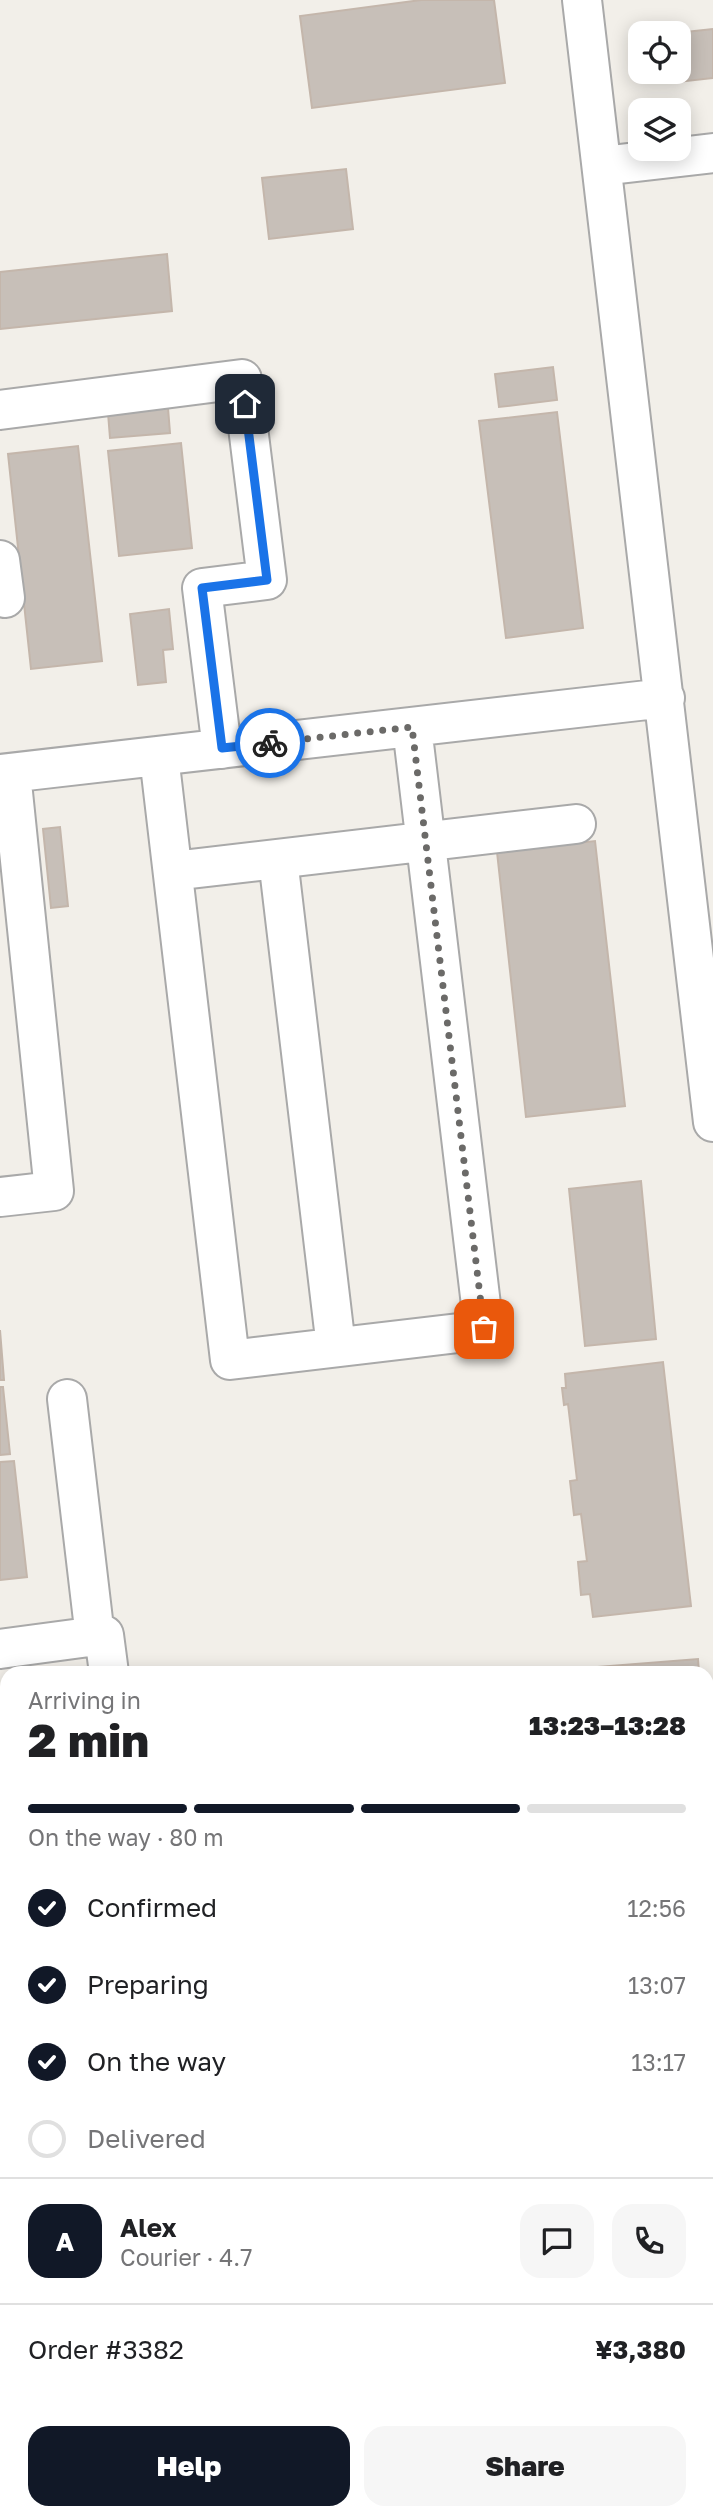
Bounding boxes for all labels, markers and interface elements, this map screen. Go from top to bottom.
map controls [628,21,691,161]
button: locate [628,21,691,84]
button: layers [628,98,691,161]
pin [215,374,275,434]
icon: home [226,385,264,423]
courier [235,708,305,778]
icon: bike [251,724,289,762]
pin [454,1299,514,1359]
icon: bag [465,1310,503,1348]
text: Arriving in [28,1686,141,1714]
text: 13:23–13:28 [529,1710,686,1741]
text: 2 min [28,1712,149,1767]
text: On the way · 80 m [28,1823,224,1851]
icon: check [28,1889,66,1927]
text: Confirmed [87,1892,217,1923]
text: 12:56 [627,1894,686,1922]
icon: check [28,1966,66,2004]
text: Preparing [87,1969,209,2000]
text: 13:07 [628,1971,686,1999]
icon: check [28,2043,66,2081]
text: On the way [87,2046,226,2077]
text: 13:17 [631,2048,686,2076]
text: Delivered [87,2123,206,2154]
button: chat [520,2204,594,2278]
button: phone [612,2204,686,2278]
text: Alex [120,2212,177,2243]
text: A [56,2226,74,2257]
text: Courier · 4.7 [120,2243,252,2271]
text: Order #3382 [28,2334,184,2365]
text: ¥3,380 [595,2334,686,2365]
button: Help [28,2426,350,2506]
button: Share [364,2426,686,2506]

